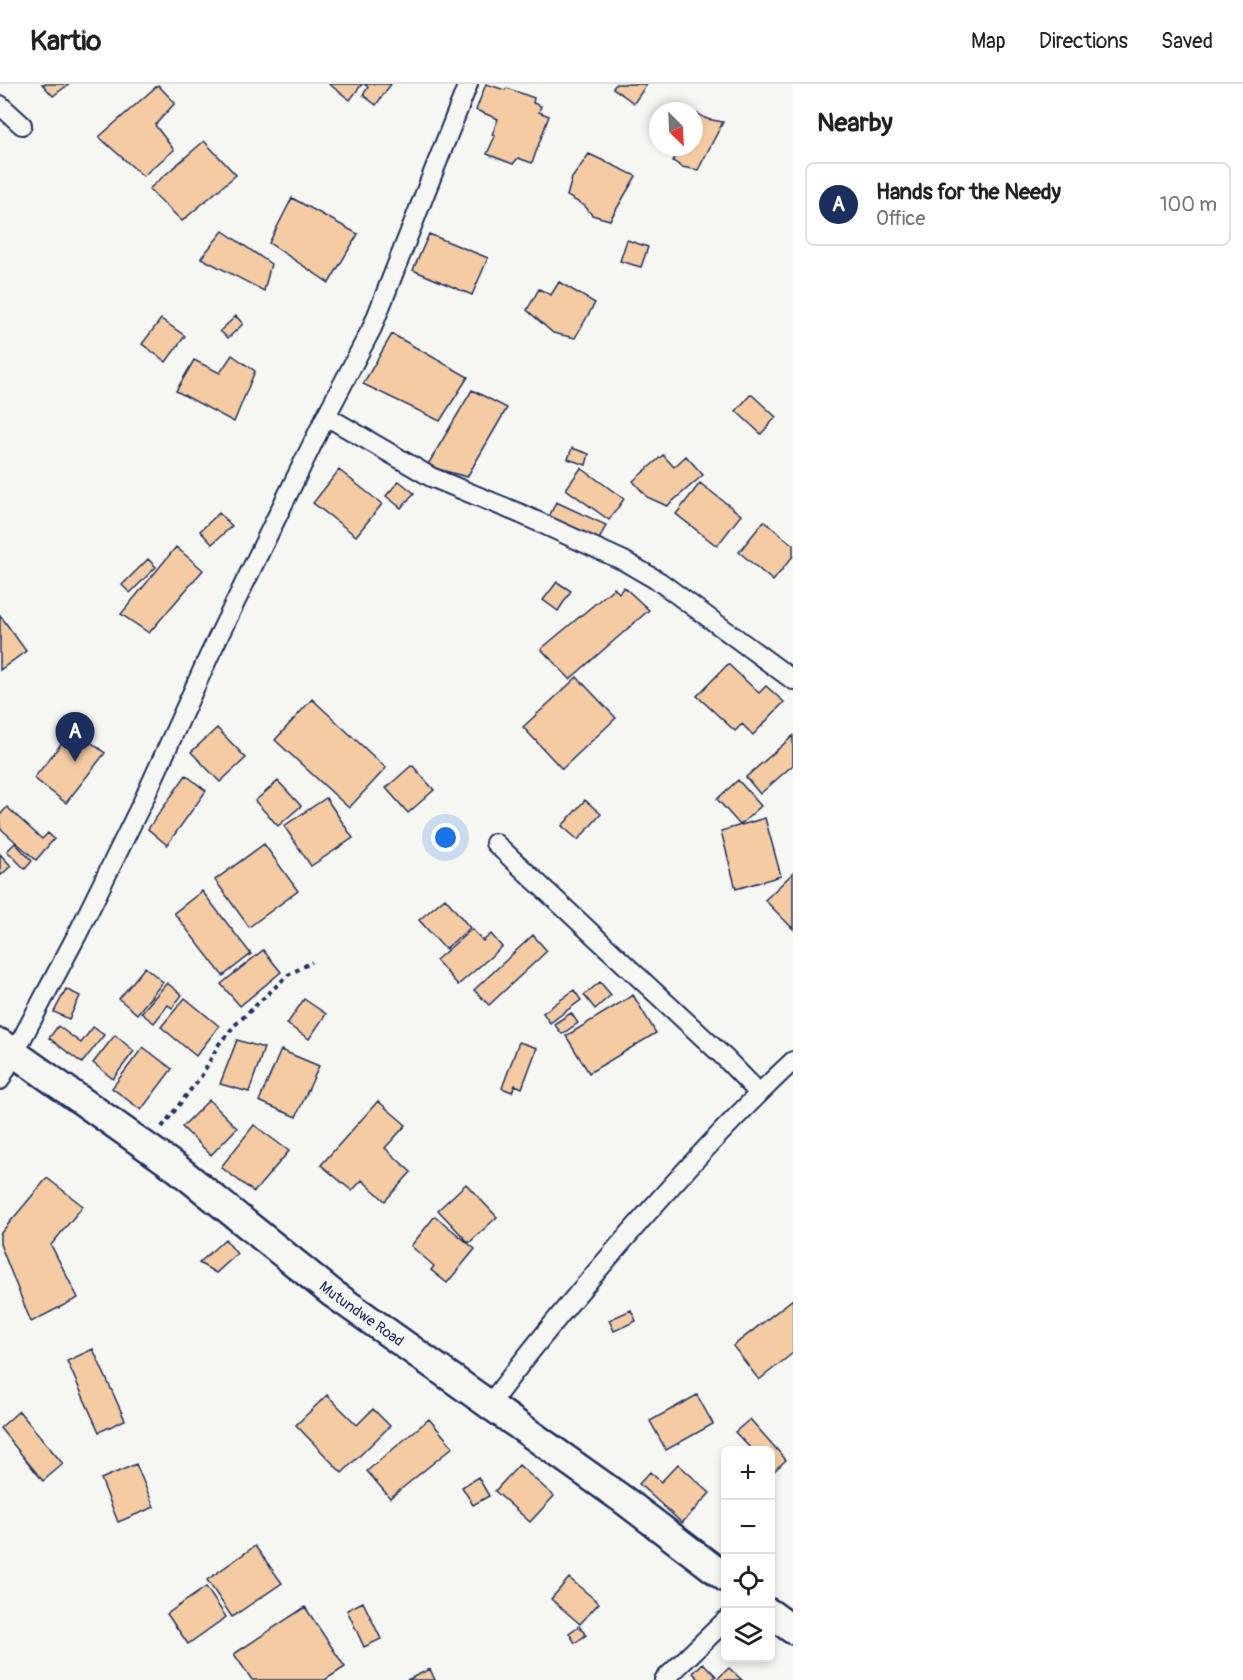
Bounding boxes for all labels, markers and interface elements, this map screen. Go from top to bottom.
text: Kartio [30,24,101,59]
text: Map [971,28,1006,55]
text: Directions [1039,28,1128,55]
text: Saved [1161,28,1213,55]
north arrow [649,102,703,156]
text: Nearby [817,107,893,139]
text: Hands for the Needy [876,178,1061,206]
text: A [832,192,845,217]
text: 100 m [1160,192,1217,217]
text: Office [876,206,925,231]
pin: A [56,712,94,762]
your location [431,823,460,852]
street label: Mutundwe Road [315,1277,408,1351]
map controls [721,1446,775,1662]
button: + [721,1446,775,1500]
button: − [721,1500,775,1554]
button: locate [721,1554,775,1608]
button: layers [721,1608,775,1662]

